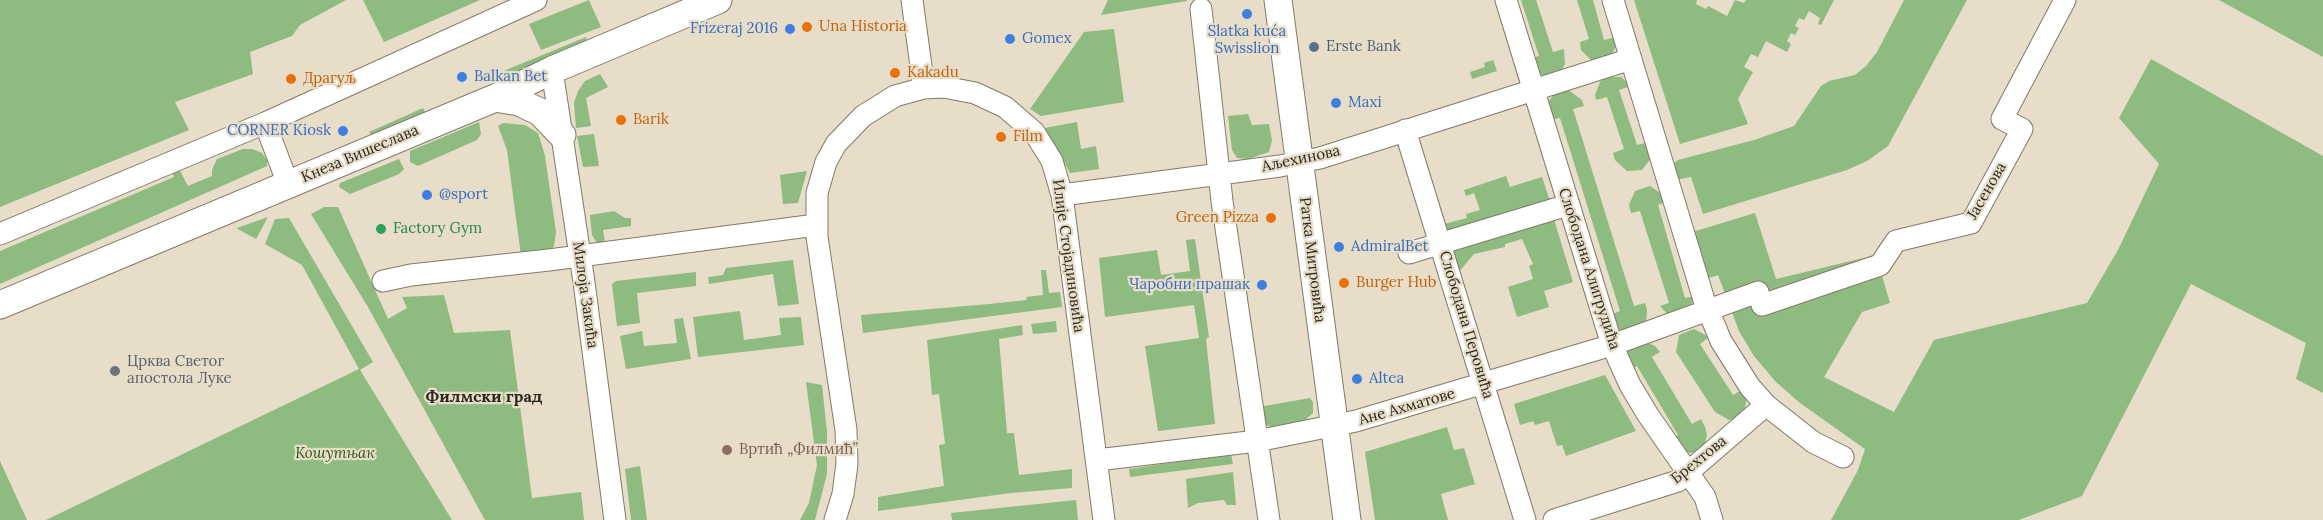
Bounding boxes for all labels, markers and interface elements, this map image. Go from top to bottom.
marker: Slatka kuća Swisslion [1240,7,1254,21]
place label: Una Historia [819,18,907,36]
place label: Frizeraj 2016 [690,20,778,38]
marker: Una Historia [800,20,814,34]
marker: Frizeraj 2016 [783,22,797,36]
place label: Slatka kuća Swisslion [1208,23,1286,58]
place label: Gomex [1022,30,1072,48]
marker: Gomex [1003,32,1017,46]
place label: Erste Bank [1326,38,1401,56]
marker: Erste Bank [1307,40,1321,54]
place label: Kakadu [907,64,959,82]
marker: Kakadu [888,66,902,80]
place label: Balkan Bet [474,68,547,86]
place label: Драгуљ [303,70,356,88]
marker: Balkan Bet [455,70,469,84]
marker: Драгуљ [284,72,298,86]
place label: Maxi [1348,94,1382,112]
marker: Maxi [1329,96,1343,110]
place label: Barik [633,111,669,129]
marker: Barik [614,113,628,127]
street label: Кнеза Вишеслава [299,121,421,187]
place label: CORNER Kiosk [227,122,331,140]
marker: CORNER Kiosk [336,124,350,138]
place label: Film [1013,128,1043,146]
marker: Film [994,130,1008,144]
street label: Аљехинова [1260,142,1342,176]
street label: Јасенова [1964,159,2010,223]
street label: Илије Стојадиновића [1048,178,1088,334]
place label: @sport [439,186,488,204]
street label: Слободана Алигрудића [1554,186,1624,352]
marker: @sport [420,188,434,202]
street label: Ратка Митровића [1295,196,1329,324]
place label: Green Pizza [1176,209,1259,227]
marker: Green Pizza [1264,211,1278,225]
place label: Factory Gym [393,220,482,238]
marker: Factory Gym [374,222,388,236]
place label: AdmiralBet [1351,238,1428,256]
street label: Милоја Закића [569,240,601,350]
marker: AdmiralBet [1332,240,1346,254]
street label: Слободана Перовића [1435,249,1497,401]
place label: Burger Hub [1356,274,1436,292]
place label: Чаробни прашак [1129,276,1250,294]
marker: Burger Hub [1337,276,1351,290]
marker: Чаробни прашак [1255,278,1269,292]
place label: Црква Светог апостола Луке [127,353,232,388]
marker: Црква Светог апостола Луке [108,364,122,378]
place label: Altea [1369,370,1404,388]
marker: Altea [1350,372,1364,386]
street label: Ане Ахматове [1357,385,1457,429]
district label: Филмски град [426,387,542,407]
street label: Брехтова [1668,432,1730,488]
place label: Вртић „Филмић” [739,441,858,459]
marker: Вртић „Филмић” [720,443,734,457]
park label: Кошутњак [295,445,375,463]

